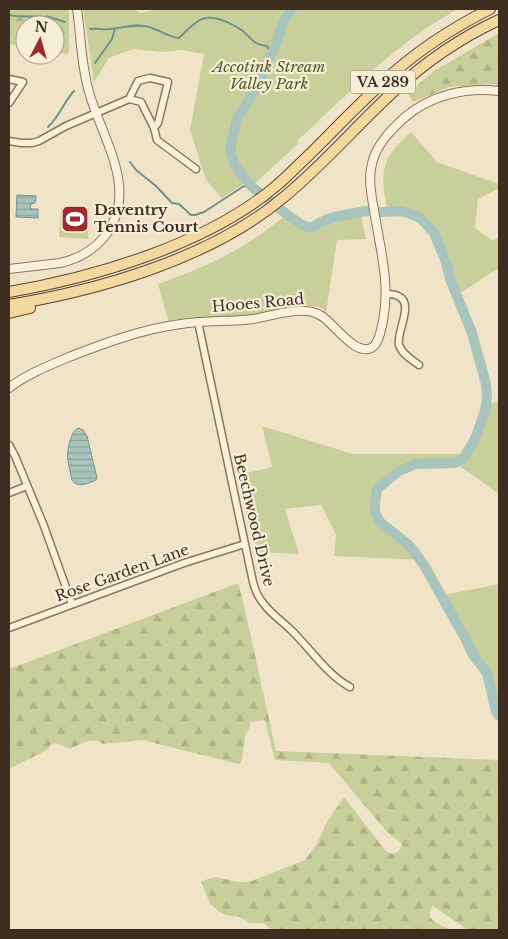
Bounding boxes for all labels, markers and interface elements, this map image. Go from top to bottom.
north arrow [15,15,65,65]
text: N [34,17,49,37]
park label: Accotink Stream Valley Park [211,57,325,93]
road number: VA 289 [350,70,416,94]
place label: Daventry Tennis Court [94,200,199,236]
sports icon: Daventry Tennis Court [60,204,90,234]
street label: Hooes Road [211,289,305,316]
street label: Beechwood Drive [230,451,279,588]
street label: Rose Garden Lane [52,539,191,606]

